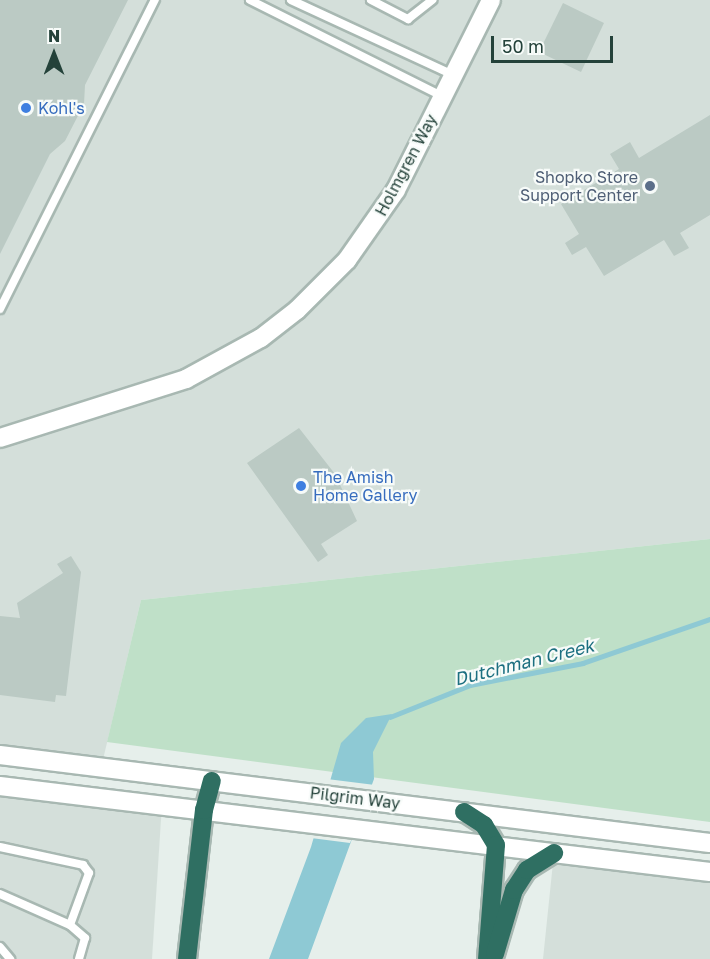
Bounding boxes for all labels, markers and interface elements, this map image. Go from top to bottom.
north arrow [24,24,84,84]
scale bar [494,24,616,62]
text: N [48,26,60,46]
text: 50 m [502,35,544,57]
place label: Kohl's [38,98,85,118]
marker: Kohl's [19,101,33,115]
street label: Holmgren Way [371,111,441,219]
place label: Shopko Store Support Center [520,167,638,205]
marker: Shopko Store Support Center [643,179,657,193]
place label: The Amish Home Gallery [313,467,418,505]
marker: The Amish Home Gallery [294,479,308,493]
water label: Dutchman Creek [452,634,596,690]
street label: Pilgrim Way [309,783,401,813]

